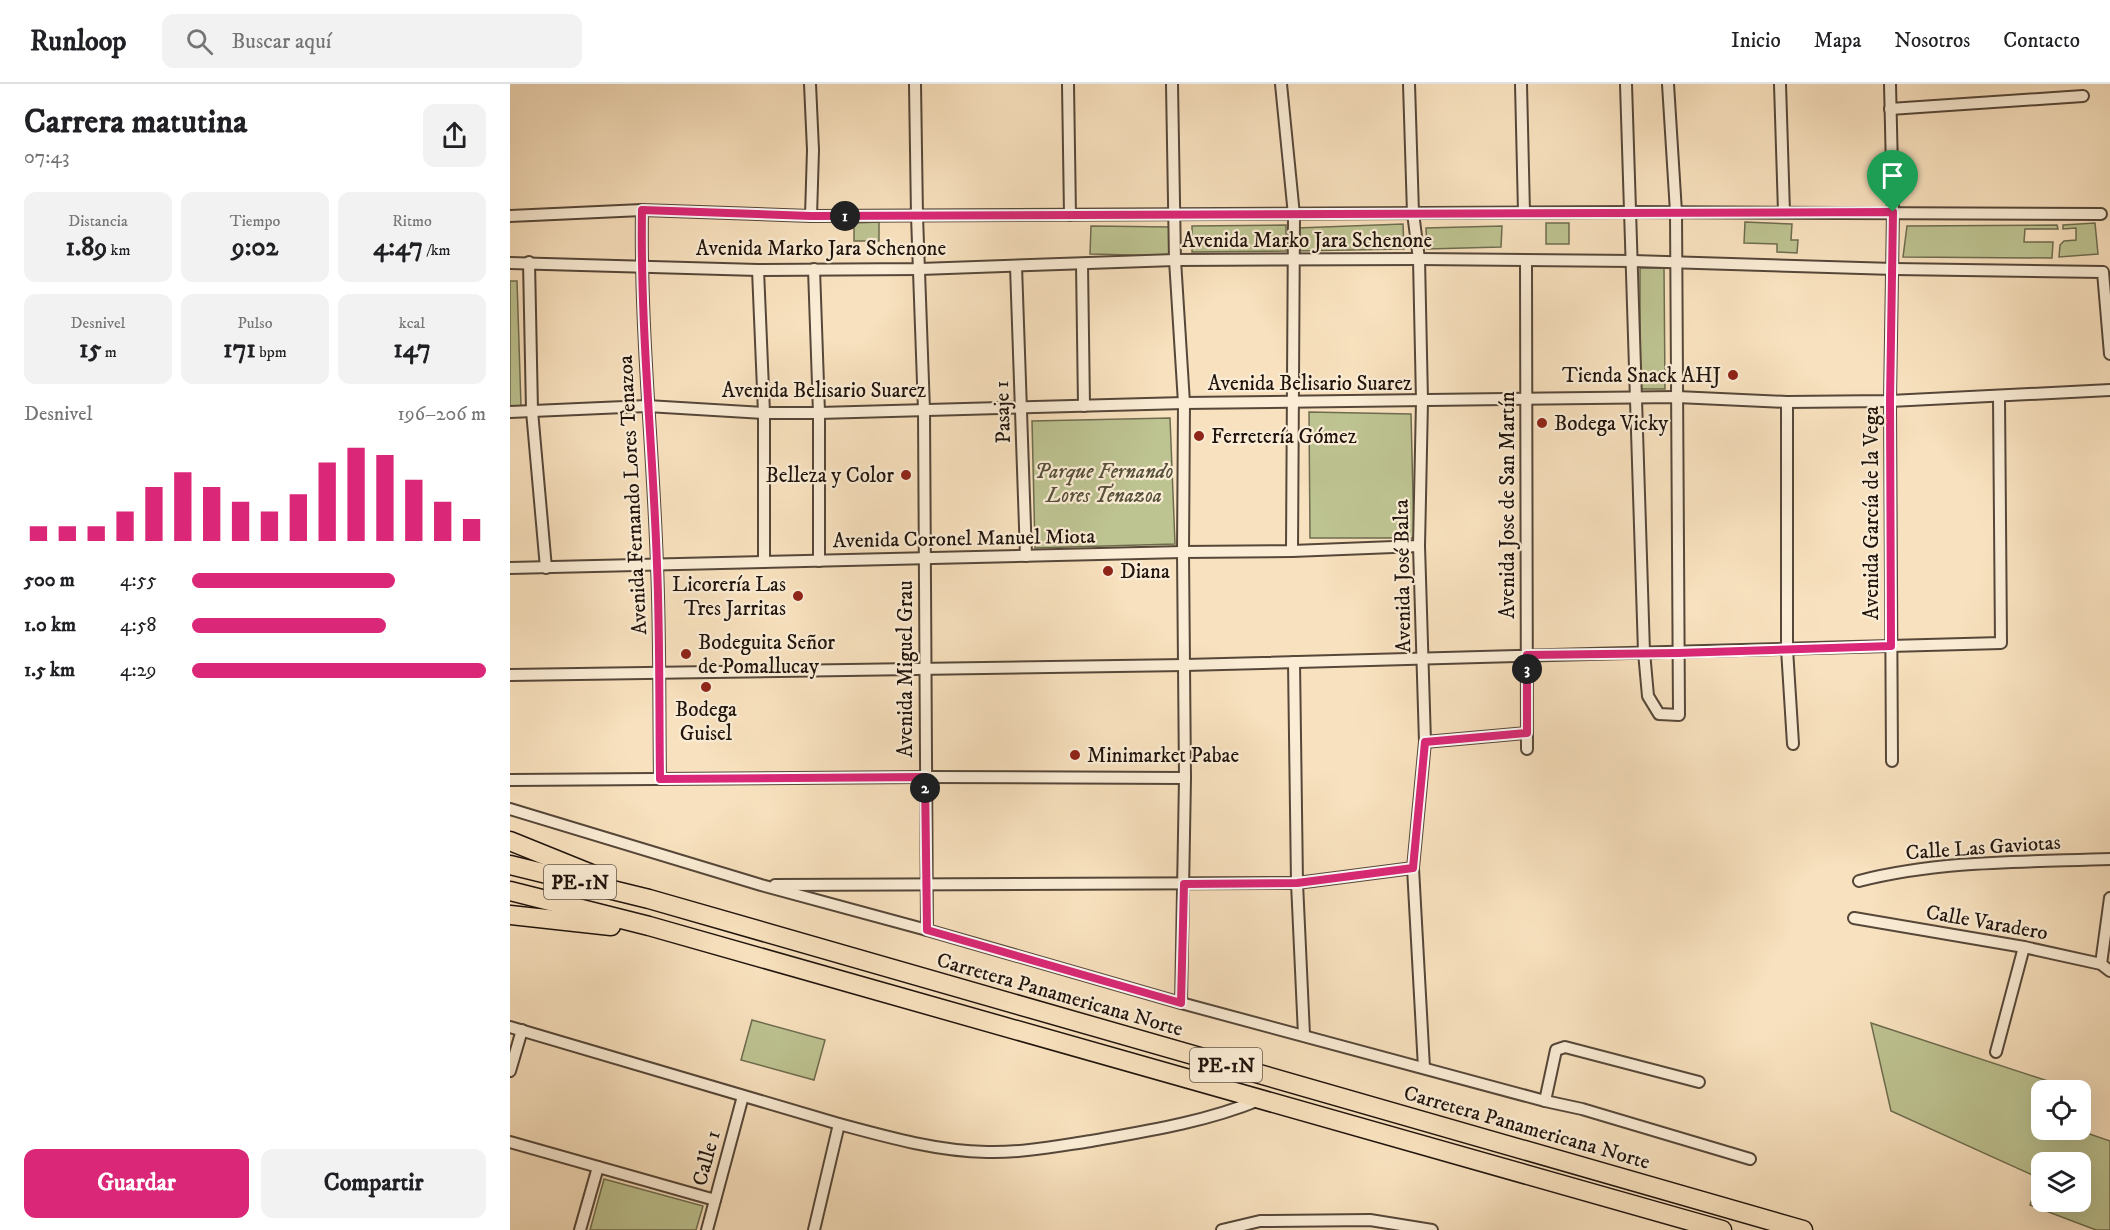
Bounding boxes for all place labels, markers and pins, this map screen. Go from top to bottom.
pin [1867,150,1918,212]
pin: 1 [830,201,860,231]
place label: Tienda Snack AHJ [1562,363,1721,389]
marker: Tienda Snack AHJ [1726,368,1740,382]
place label: Bodega Vicky [1554,411,1669,437]
marker: Bodega Vicky [1535,416,1549,430]
place label: Ferretería Gómez [1211,424,1357,450]
marker: Ferretería Gómez [1192,429,1206,443]
place label: Belleza y Color [765,463,894,489]
marker: Belleza y Color [899,468,913,482]
place label: Diana [1120,559,1170,585]
marker: Diana [1101,564,1115,578]
place label: Licorería Las Tres Jarritas [672,572,786,622]
marker: Licorería Las Tres Jarritas [791,589,805,603]
place label: Bodeguita Señor de Pomallucay [698,630,835,680]
marker: Bodeguita Señor de Pomallucay [679,647,693,661]
pin: 3 [1512,654,1542,684]
marker: Bodega Guisel [699,680,713,694]
place label: Bodega Guisel [675,697,737,747]
place label: Minimarket Pabae [1087,743,1239,769]
marker: Minimarket Pabae [1068,748,1082,762]
pin: 2 [910,773,940,803]

